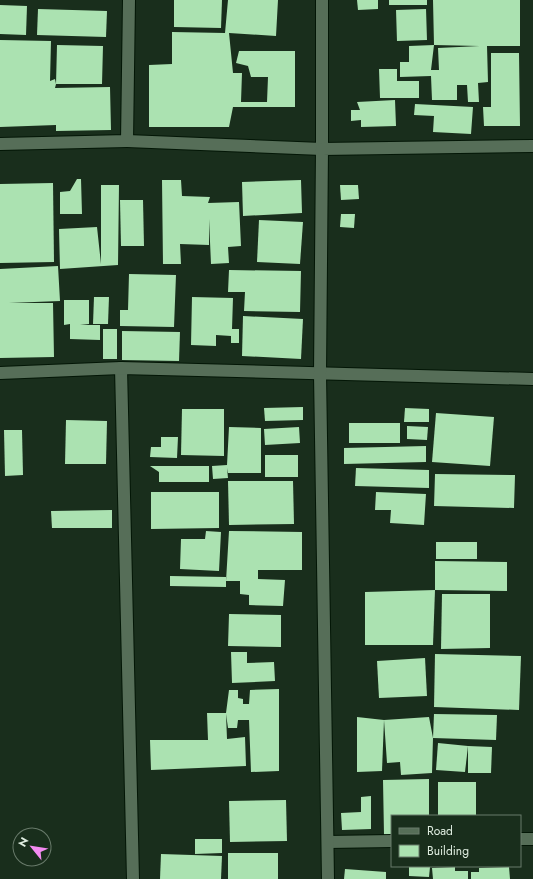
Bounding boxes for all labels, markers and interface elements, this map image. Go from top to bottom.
legend [391,815,521,867]
text: Road [427,822,453,840]
north arrow [12,827,52,867]
text: N [14,834,32,850]
text: Building [427,842,469,860]

